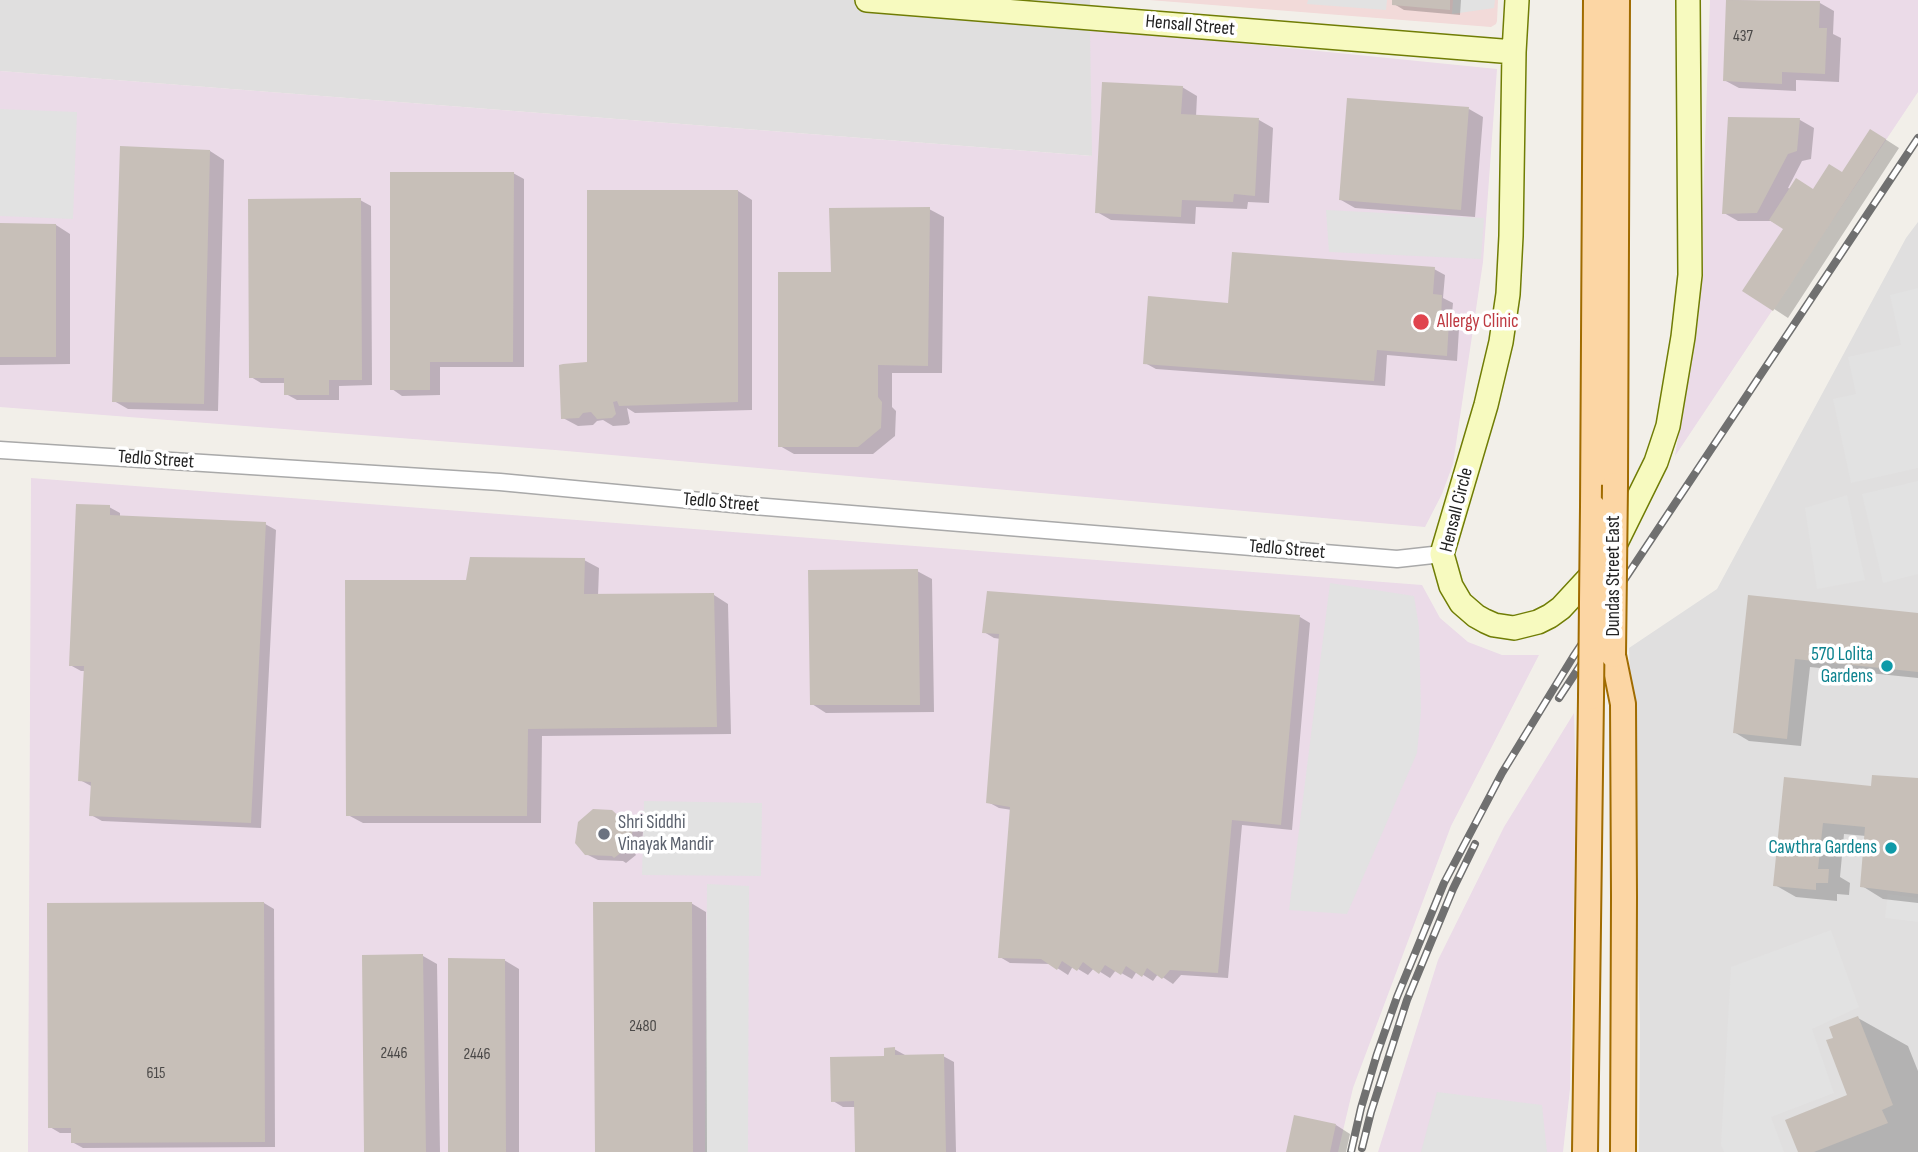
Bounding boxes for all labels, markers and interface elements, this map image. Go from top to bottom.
street label: Hensall Street [1144,11,1236,41]
house number: 437 [1733,27,1753,47]
place label: Allergy Clinic [1437,311,1519,333]
marker: Allergy Clinic [1411,312,1431,332]
street label: Tedlo Street [117,446,195,474]
street label: Hensall Circle [1436,465,1478,555]
street label: Tedlo Street [682,488,760,518]
street label: Dundas Street East [1603,515,1625,637]
street label: Tedlo Street [1248,535,1326,565]
place label: 570 Lolita Gardens [1811,644,1873,688]
marker: 570 Lolita Gardens [1879,658,1895,674]
place label: Shri Siddhi Vinayak Mandir [618,812,714,856]
marker: Shri Siddhi Vinayak Mandir [596,826,612,842]
place label: Cawthra Gardens [1768,837,1877,859]
marker: Cawthra Gardens [1883,840,1899,856]
house number: 2480 [629,1017,657,1037]
house number: 2446 [381,1044,407,1064]
house number: 2446 [464,1045,490,1065]
house number: 615 [146,1064,166,1084]

